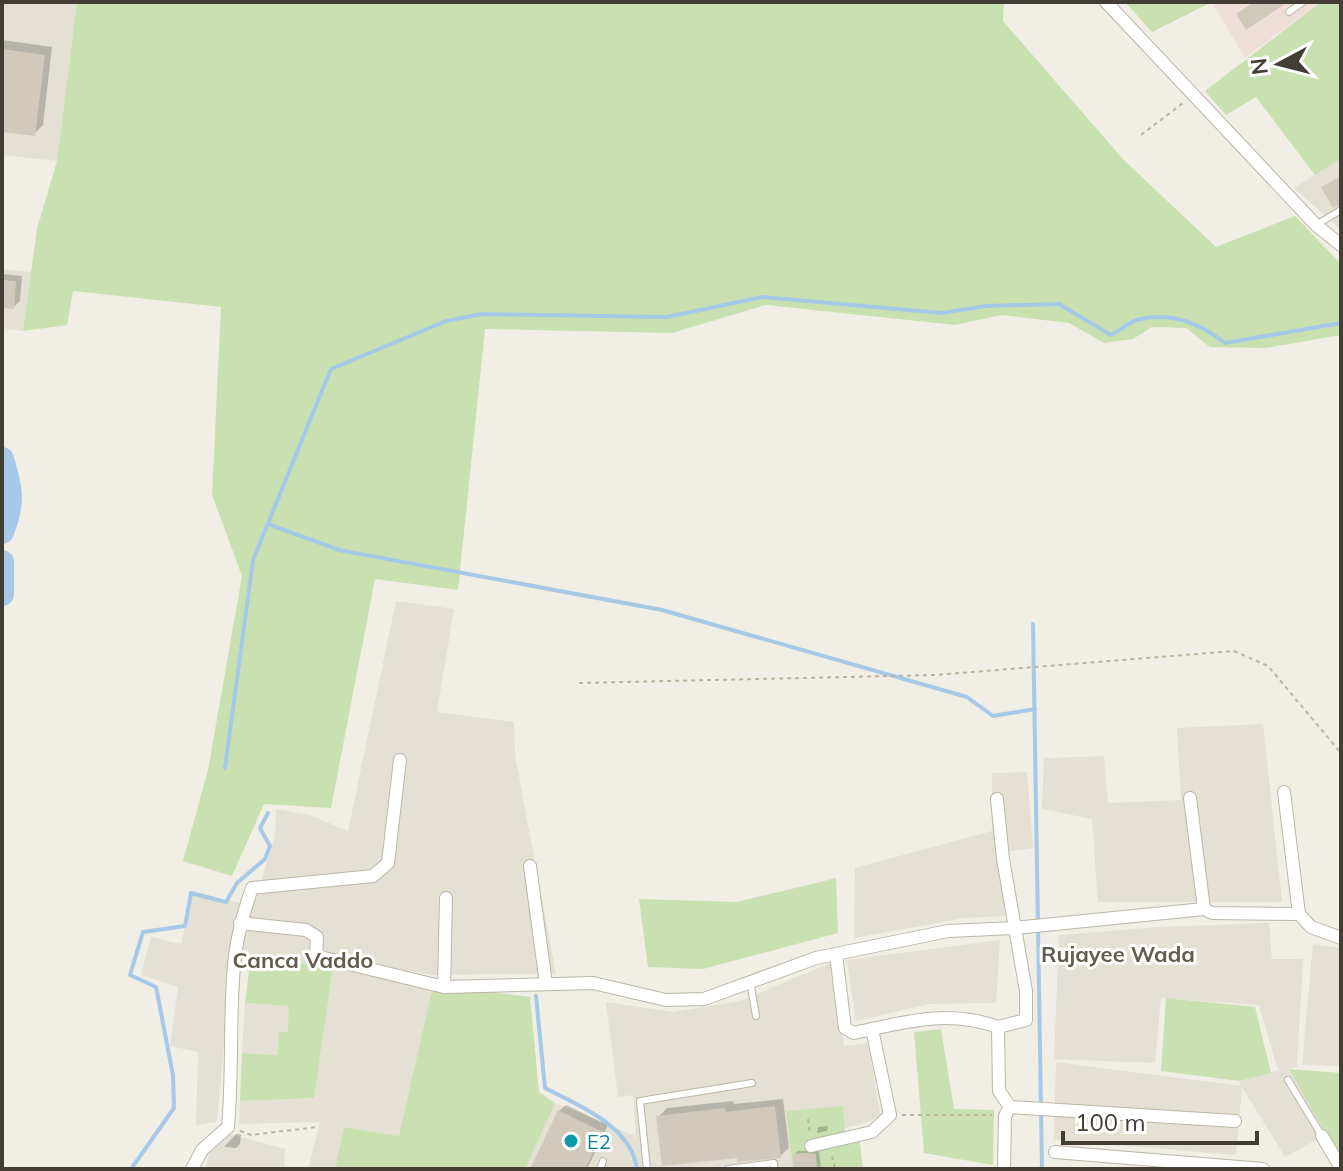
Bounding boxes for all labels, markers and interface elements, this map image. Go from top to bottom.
north arrow [1239,24,1319,104]
text: N [1244,56,1274,76]
district label: Rujayee Wada [1041,940,1195,968]
district label: Canca Vaddo [233,946,373,974]
scale bar [1063,1095,1257,1145]
text: 100 m [1075,1107,1146,1137]
place label: E2 [587,1129,611,1154]
marker: E2 [562,1132,580,1150]

